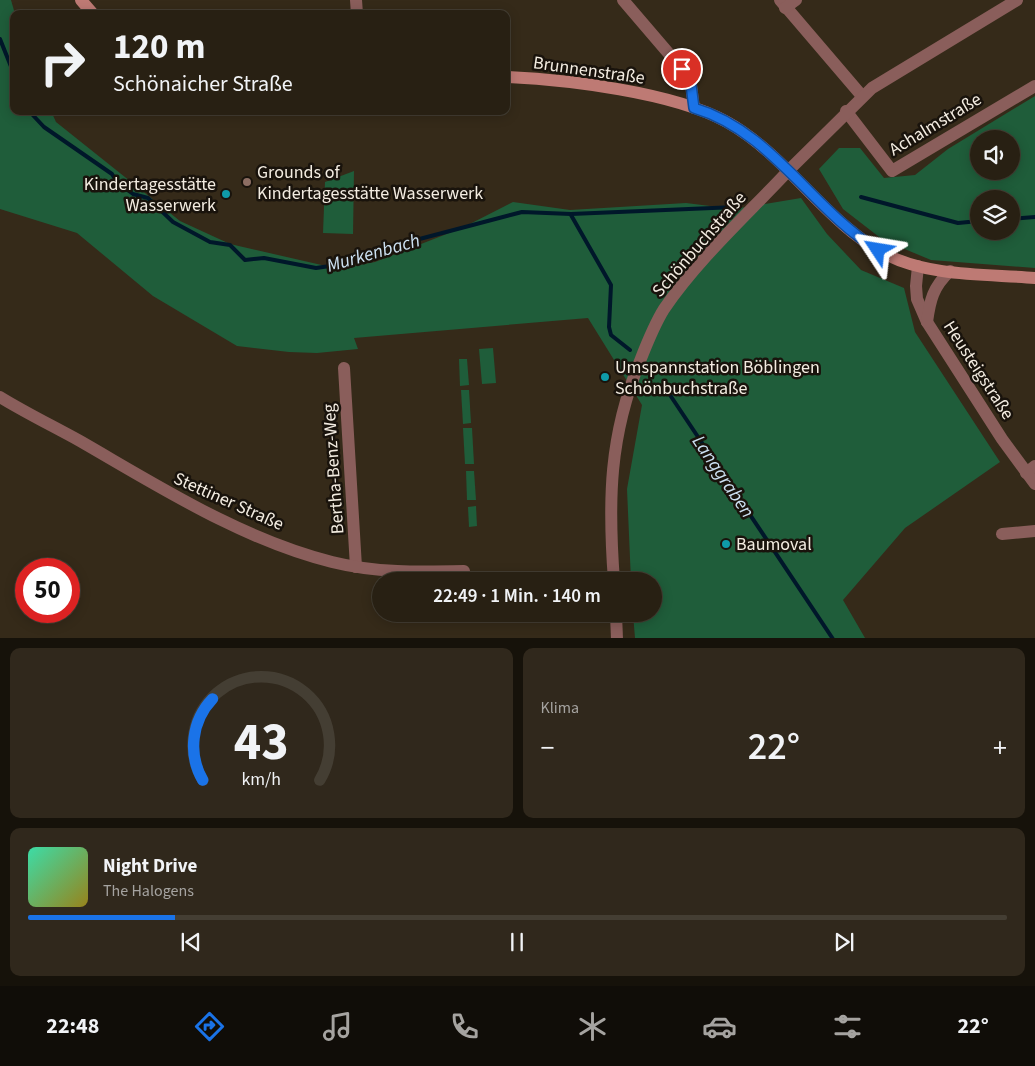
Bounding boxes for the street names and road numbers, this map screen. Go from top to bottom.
street label: Brunnenstraße [531,50,646,91]
street label: Achalmstraße [884,87,986,162]
street label: Schönbuchstraße [647,186,752,302]
street label: Heusteigstraße [937,316,1020,425]
street label: Bertha-Benz-Weg [316,403,351,535]
street label: Stettiner Straße [170,466,288,537]

